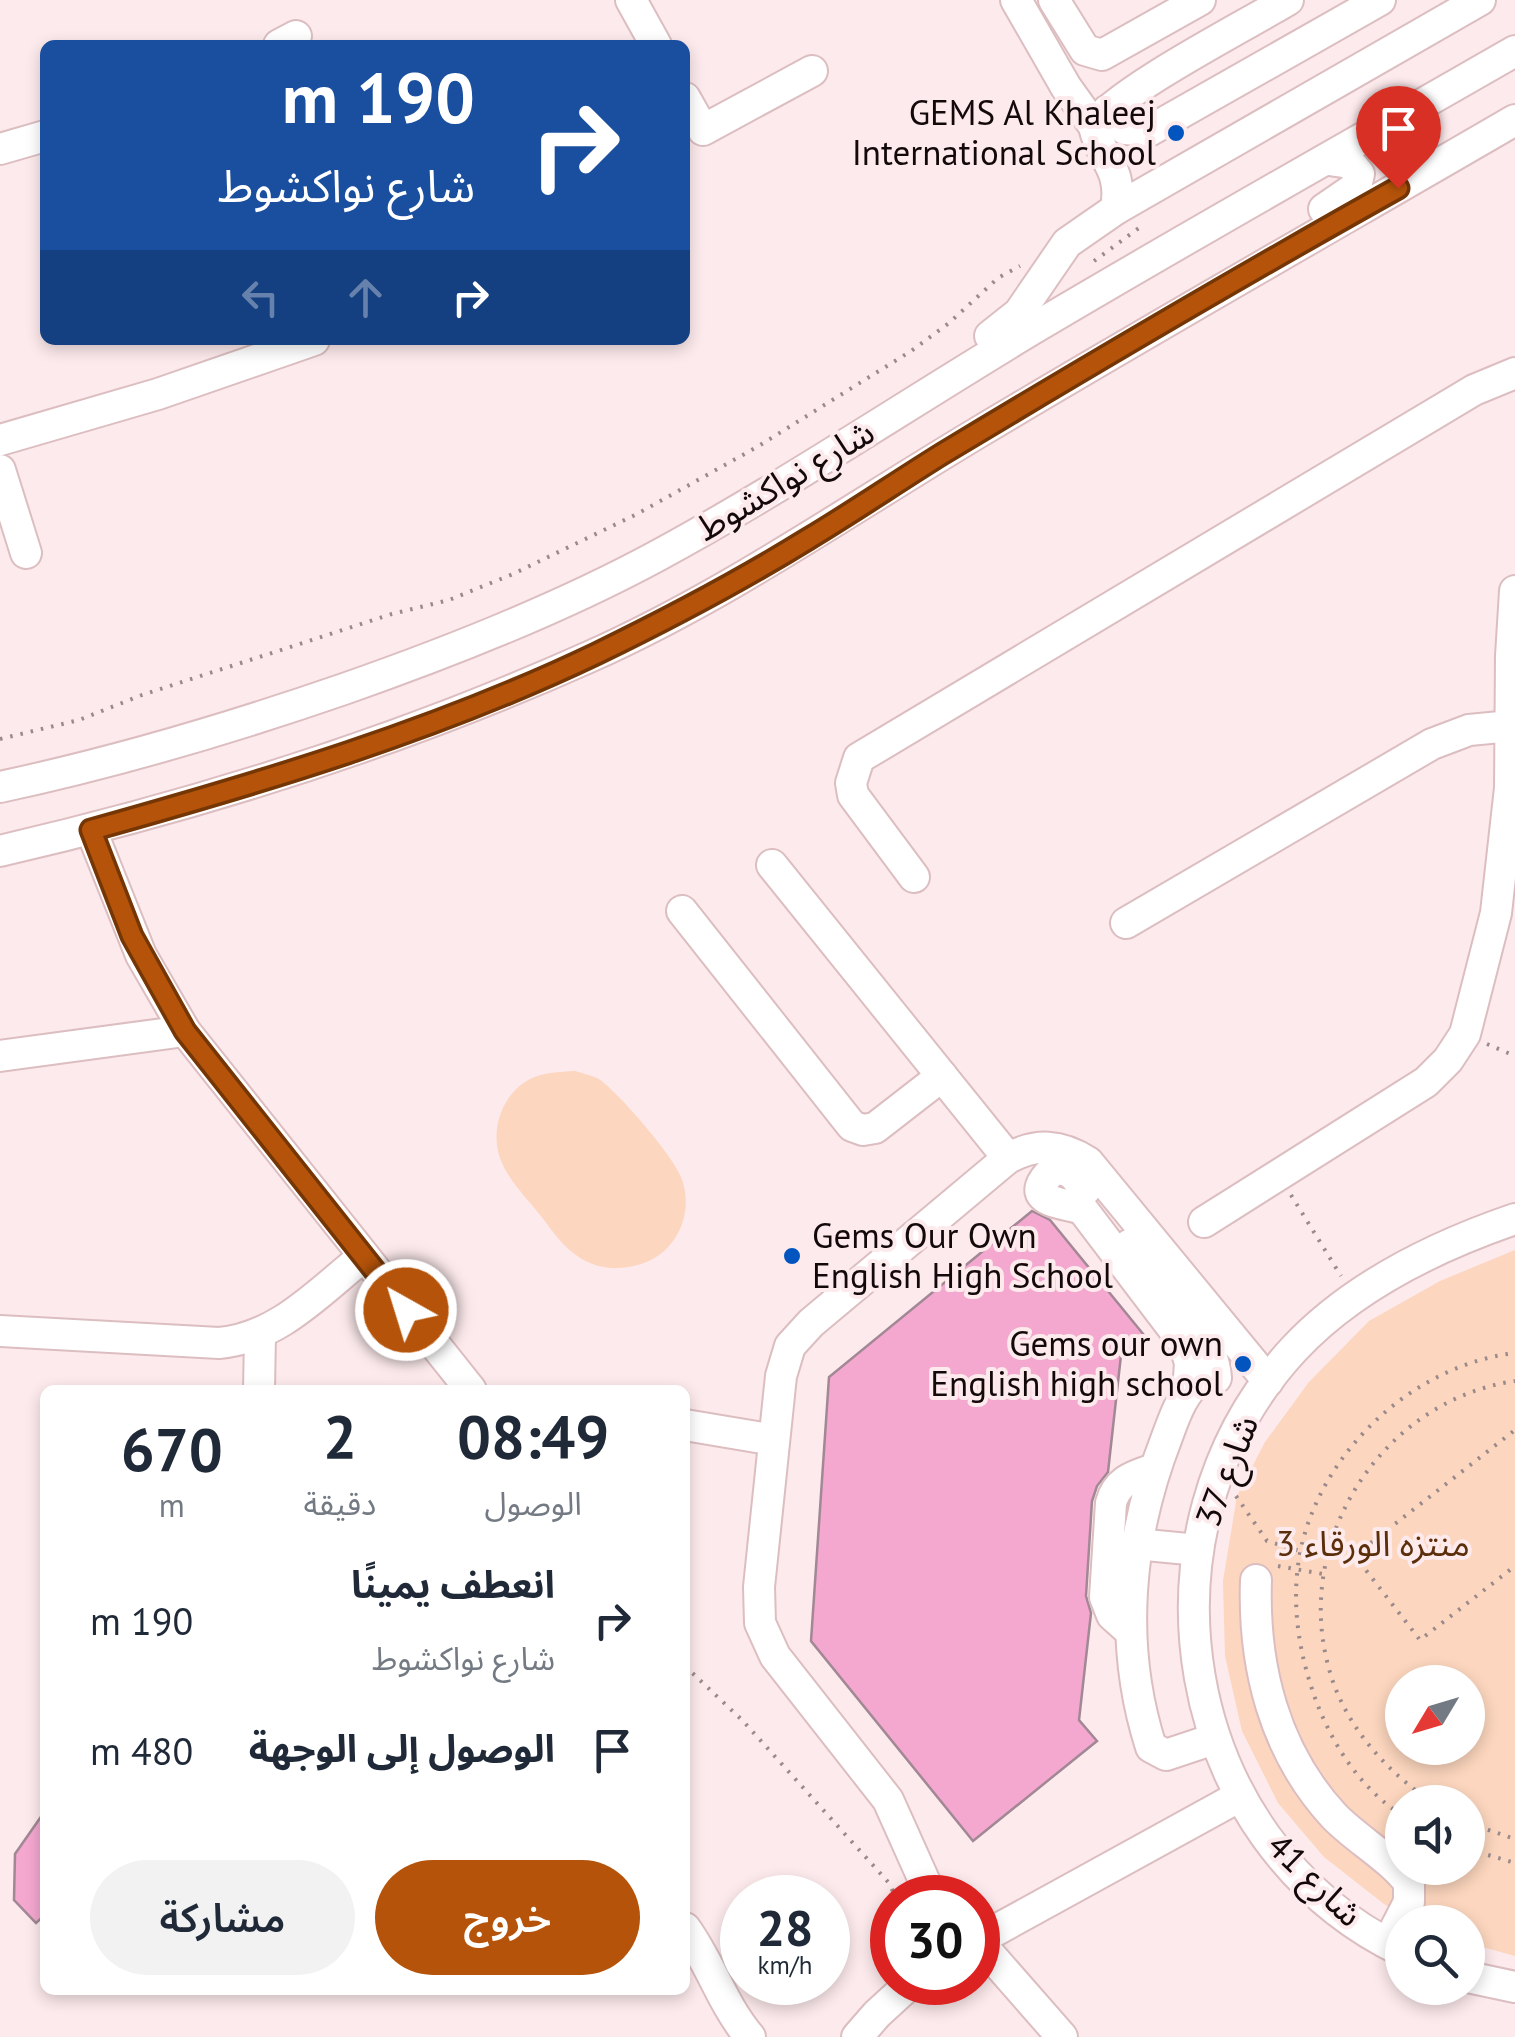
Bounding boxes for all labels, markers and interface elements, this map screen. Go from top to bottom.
text: 190 m [282,52,475,142]
icon: right [510,80,640,210]
pin [1356,86,1441,189]
place label: GEMS Al Khaleej International School [852,89,1156,175]
icon: arrive [1371,101,1426,156]
marker: GEMS Al Khaleej International School [1165,122,1187,144]
text: شارع نواكشوط [218,156,475,214]
icon: left [233,270,288,325]
icon: ahead [338,270,393,325]
icon: right [443,270,498,325]
street label: شارع نواكشوط [687,408,884,554]
place label: Gems Our Own English High School [812,1212,1113,1298]
marker: Gems Our Own English High School [781,1245,803,1267]
position arrow [354,1258,458,1362]
place label: Gems our own English high school [930,1320,1223,1406]
marker: Gems our own English high school [1232,1353,1254,1375]
text: 2 [323,1397,357,1475]
text: 08:49 [457,1397,609,1475]
street label: شارع 37 [1184,1408,1272,1534]
text: 670 [121,1410,223,1488]
text: دقيقة [303,1482,376,1524]
text: الوصول [485,1482,582,1524]
text: m [159,1484,185,1526]
park label: منتزه الورقاء 3 [1276,1520,1470,1566]
text: انعطف يمينًا [351,1559,555,1608]
icon: right [585,1593,640,1648]
text: 190 m [90,1596,193,1645]
text: شارع نواكشوط [372,1637,555,1679]
north arrow [1385,1665,1485,1765]
map controls [1385,1665,1485,2005]
text: الوصول إلى الوجهة [249,1723,555,1772]
icon: arrive [585,1723,640,1778]
text: 480 m [90,1726,193,1775]
button: sound [1385,1785,1485,1885]
street label: شارع 41 [1255,1823,1373,1939]
button: مشاركة [90,1860,355,1975]
button: خروج [375,1860,640,1975]
speed limit sign: 30 [870,1875,1000,2005]
text: 28 [757,1895,813,1960]
button: search [1385,1905,1485,2005]
text: km/h [758,1949,812,1981]

